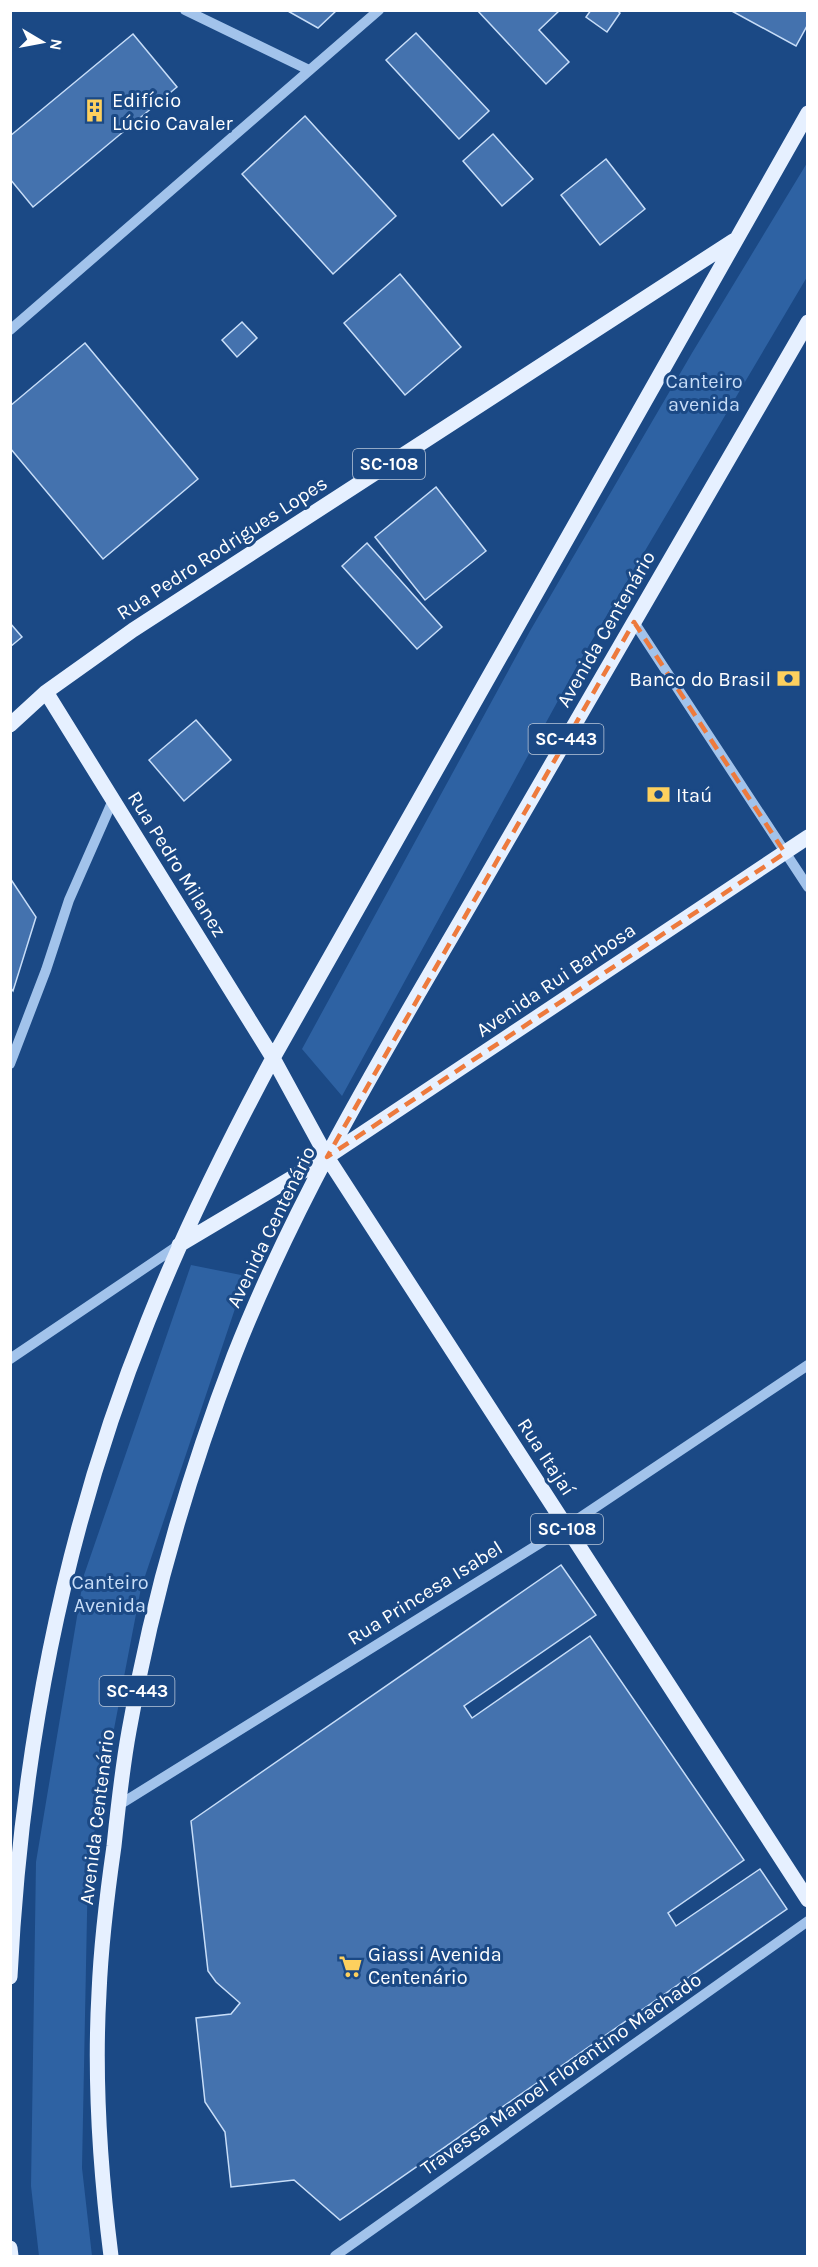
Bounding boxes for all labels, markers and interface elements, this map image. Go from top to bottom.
north arrow [12,12,72,72]
text: N [46,37,67,52]
place label: Edifício Lúcio Cavaler [112,89,234,135]
building icon: Edifício Lúcio Cavaler [81,98,107,124]
park label: Canteiro avenida [665,370,743,416]
road number: SC-108 [353,449,425,479]
street label: Rua Pedro Rodrigues Lopes [113,471,331,625]
street label: Avenida Centenário [552,547,660,711]
bank icon: Banco do Brasil [776,666,802,692]
place label: Banco do Brasil [629,668,771,691]
road number: SC-443 [528,724,604,754]
bank icon: Itaú [645,782,671,808]
place label: Itaú [676,784,712,807]
street label: Rua Pedro Milanez [123,787,231,941]
street label: Avenida Rui Barbosa [472,918,640,1042]
street label: Avenida Centenário [222,1143,320,1311]
street label: Rua Itajaí [513,1414,579,1500]
road number: SC-108 [531,1514,603,1544]
street label: Rua Princesa Isabel [343,1536,507,1650]
park label: Canteiro Avenida [71,1571,149,1617]
road number: SC-443 [100,1676,174,1706]
street label: Avenida Centenário [75,1728,119,1906]
place label: Giassi Avenida Centenário [368,1943,502,1989]
supermarket icon: Giassi Avenida Centenário [337,1953,363,1979]
street label: Travessa Manoel Florentino Machado [416,1968,706,2180]

